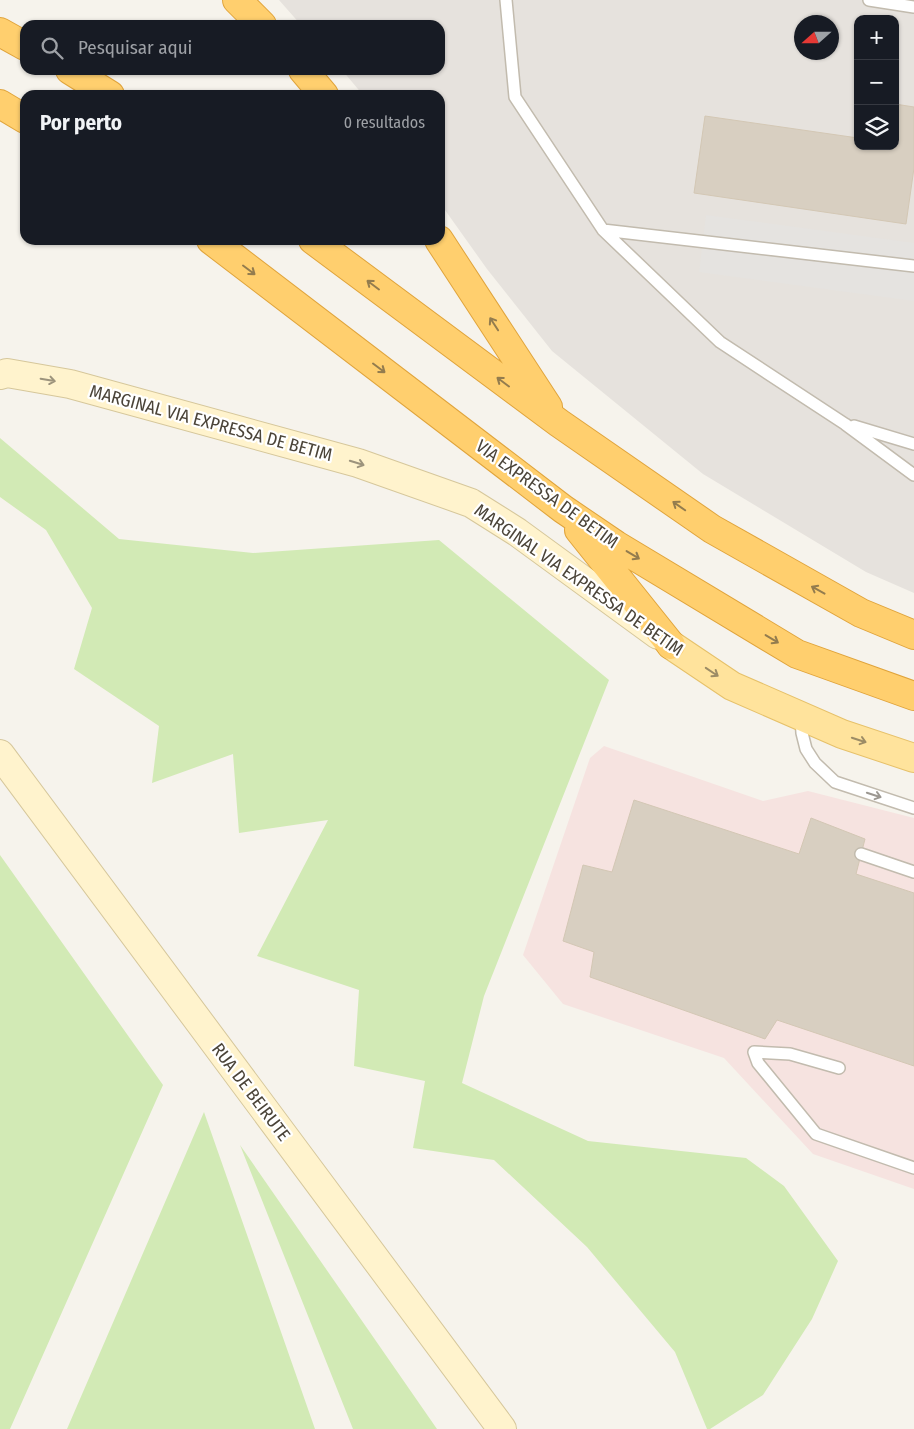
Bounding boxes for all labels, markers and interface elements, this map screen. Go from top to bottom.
north arrow [794,15,839,60]
map controls [854,15,899,150]
button: + [854,15,899,60]
search box [20,20,445,75]
icon: search [38,34,66,62]
text: Pesquisar aqui [78,36,192,59]
button: − [854,60,899,105]
button: layers [854,105,899,150]
text: Por perto [40,110,122,136]
text: 0 resultados [344,113,425,132]
one-way arrow [242,264,255,275]
one-way arrow [367,279,380,290]
one-way arrow [488,317,498,331]
one-way arrow [372,363,385,374]
one-way arrow [39,376,55,385]
one-way arrow [496,377,510,387]
street label: MARGINAL VIA EXPRESSA DE BETIM [87,380,335,466]
street label: VIA EXPRESSA DE BETIM [471,435,623,553]
one-way arrow [348,459,364,469]
street label: MARGINAL VIA EXPRESSA DE BETIM [470,499,688,661]
one-way arrow [672,501,686,511]
one-way arrow [625,550,639,560]
one-way arrow [811,584,826,594]
one-way arrow [764,634,778,644]
one-way arrow [704,667,718,677]
one-way arrow [851,735,867,745]
one-way arrow [866,790,882,800]
street label: RUA DE BEIRUTE [207,1039,295,1145]

